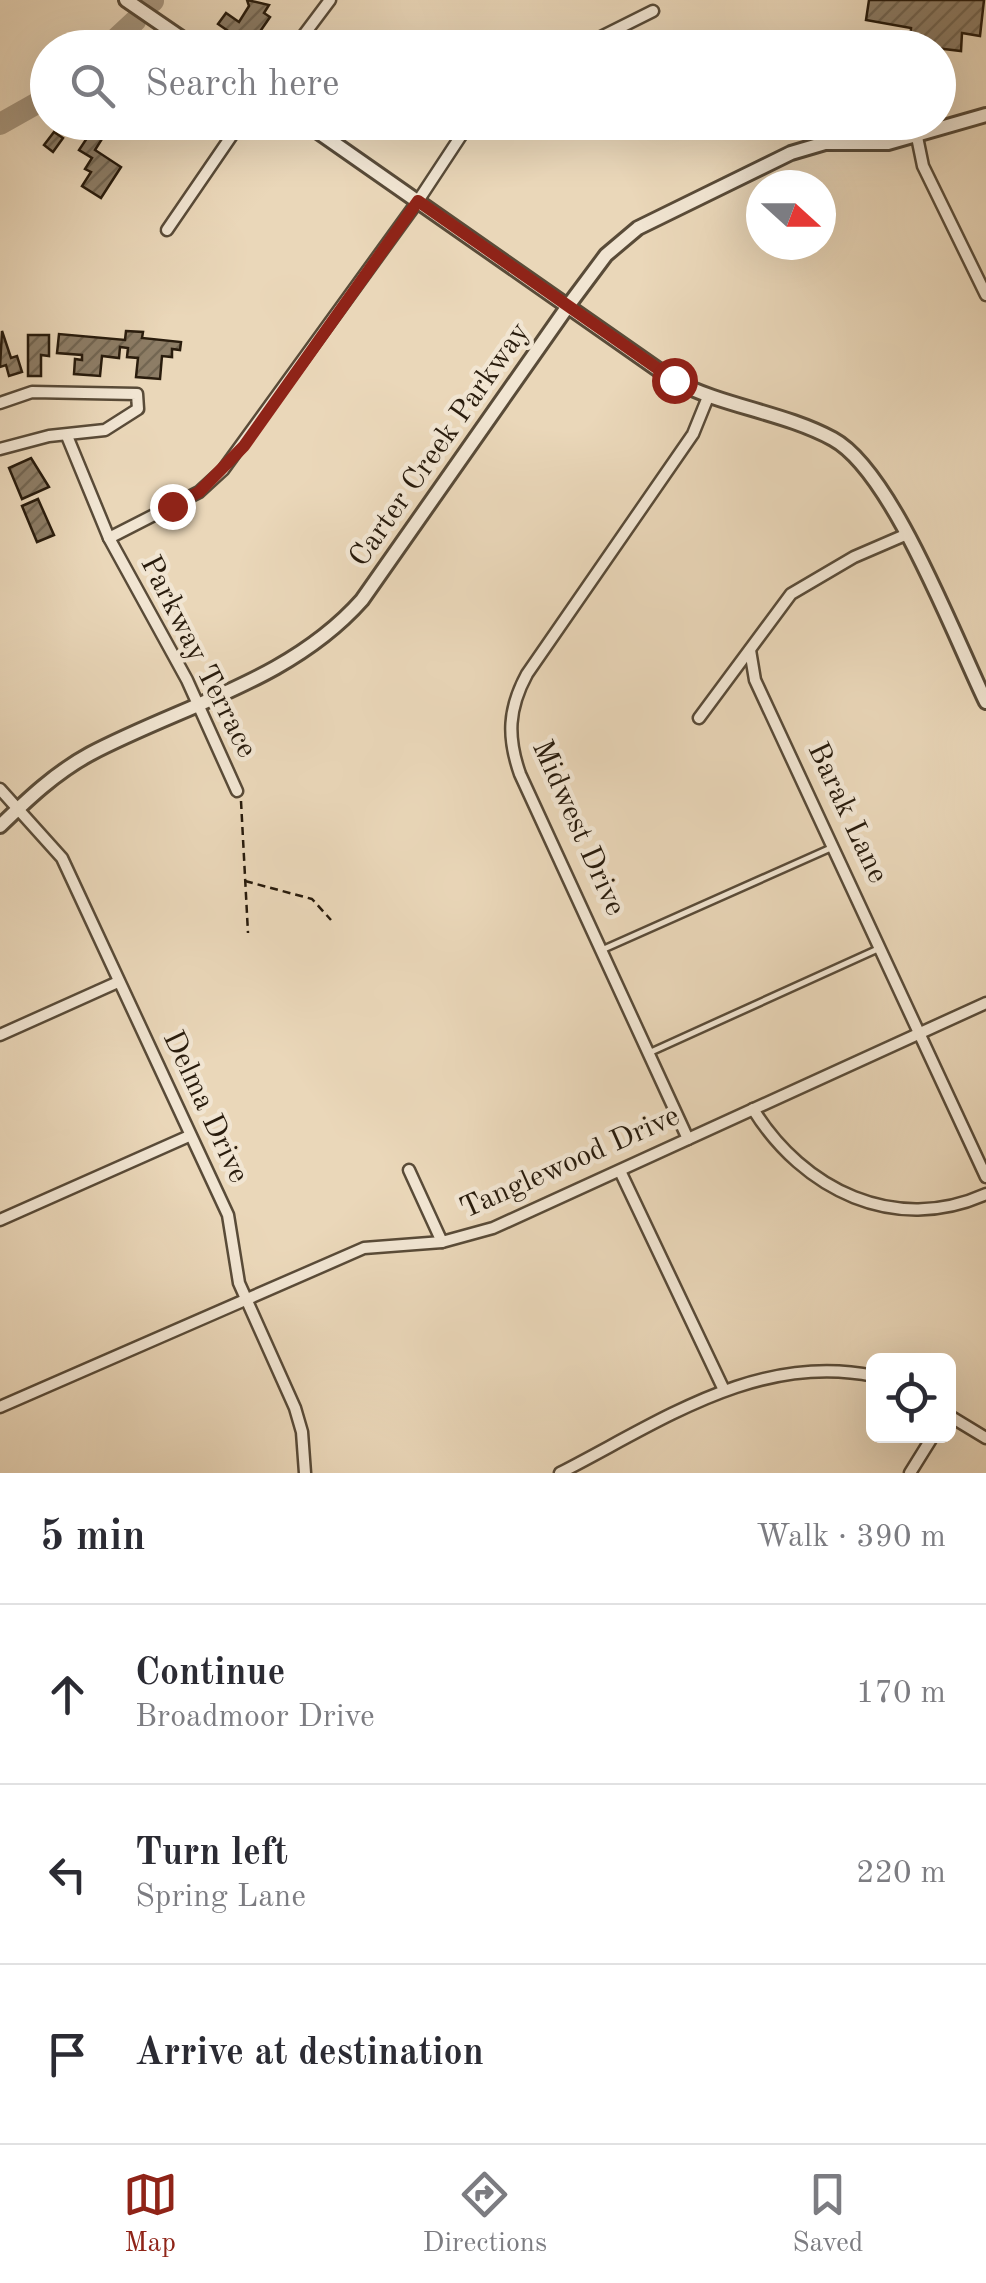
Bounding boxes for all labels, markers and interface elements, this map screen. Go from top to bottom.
search box [30,30,956,140]
icon: search [65,58,120,113]
text: Search here [145,66,340,104]
north arrow [746,170,836,260]
street label: Carter Creek Parkway [344,317,536,573]
route start [652,358,698,404]
route end [150,484,196,530]
street label: Parkway Terrace [134,551,262,763]
street label: Midwest Drive [526,736,630,920]
street label: Barak Lane [801,738,893,888]
street label: Delma Drive [157,1026,253,1188]
street label: Tanglewood Drive [456,1101,684,1225]
map controls [866,1353,956,1443]
button: locate [866,1353,956,1443]
text: 5 min [40,1517,146,1559]
text: Walk · 390 m [756,1522,946,1554]
text: Continue [135,1655,285,1693]
icon: ahead [40,1667,95,1722]
text: 170 m [856,1678,946,1710]
text: Broadmoor Drive [135,1702,375,1734]
text: Turn left [135,1835,288,1873]
icon: left [40,1847,95,1902]
text: 220 m [856,1858,946,1890]
text: Spring Lane [135,1882,306,1914]
icon: arrive [40,2027,95,2082]
text: Arrive at destination [135,2035,484,2073]
tab: Map [123,2167,178,2262]
tab: Directions [423,2167,547,2262]
tab: Saved [792,2167,863,2262]

